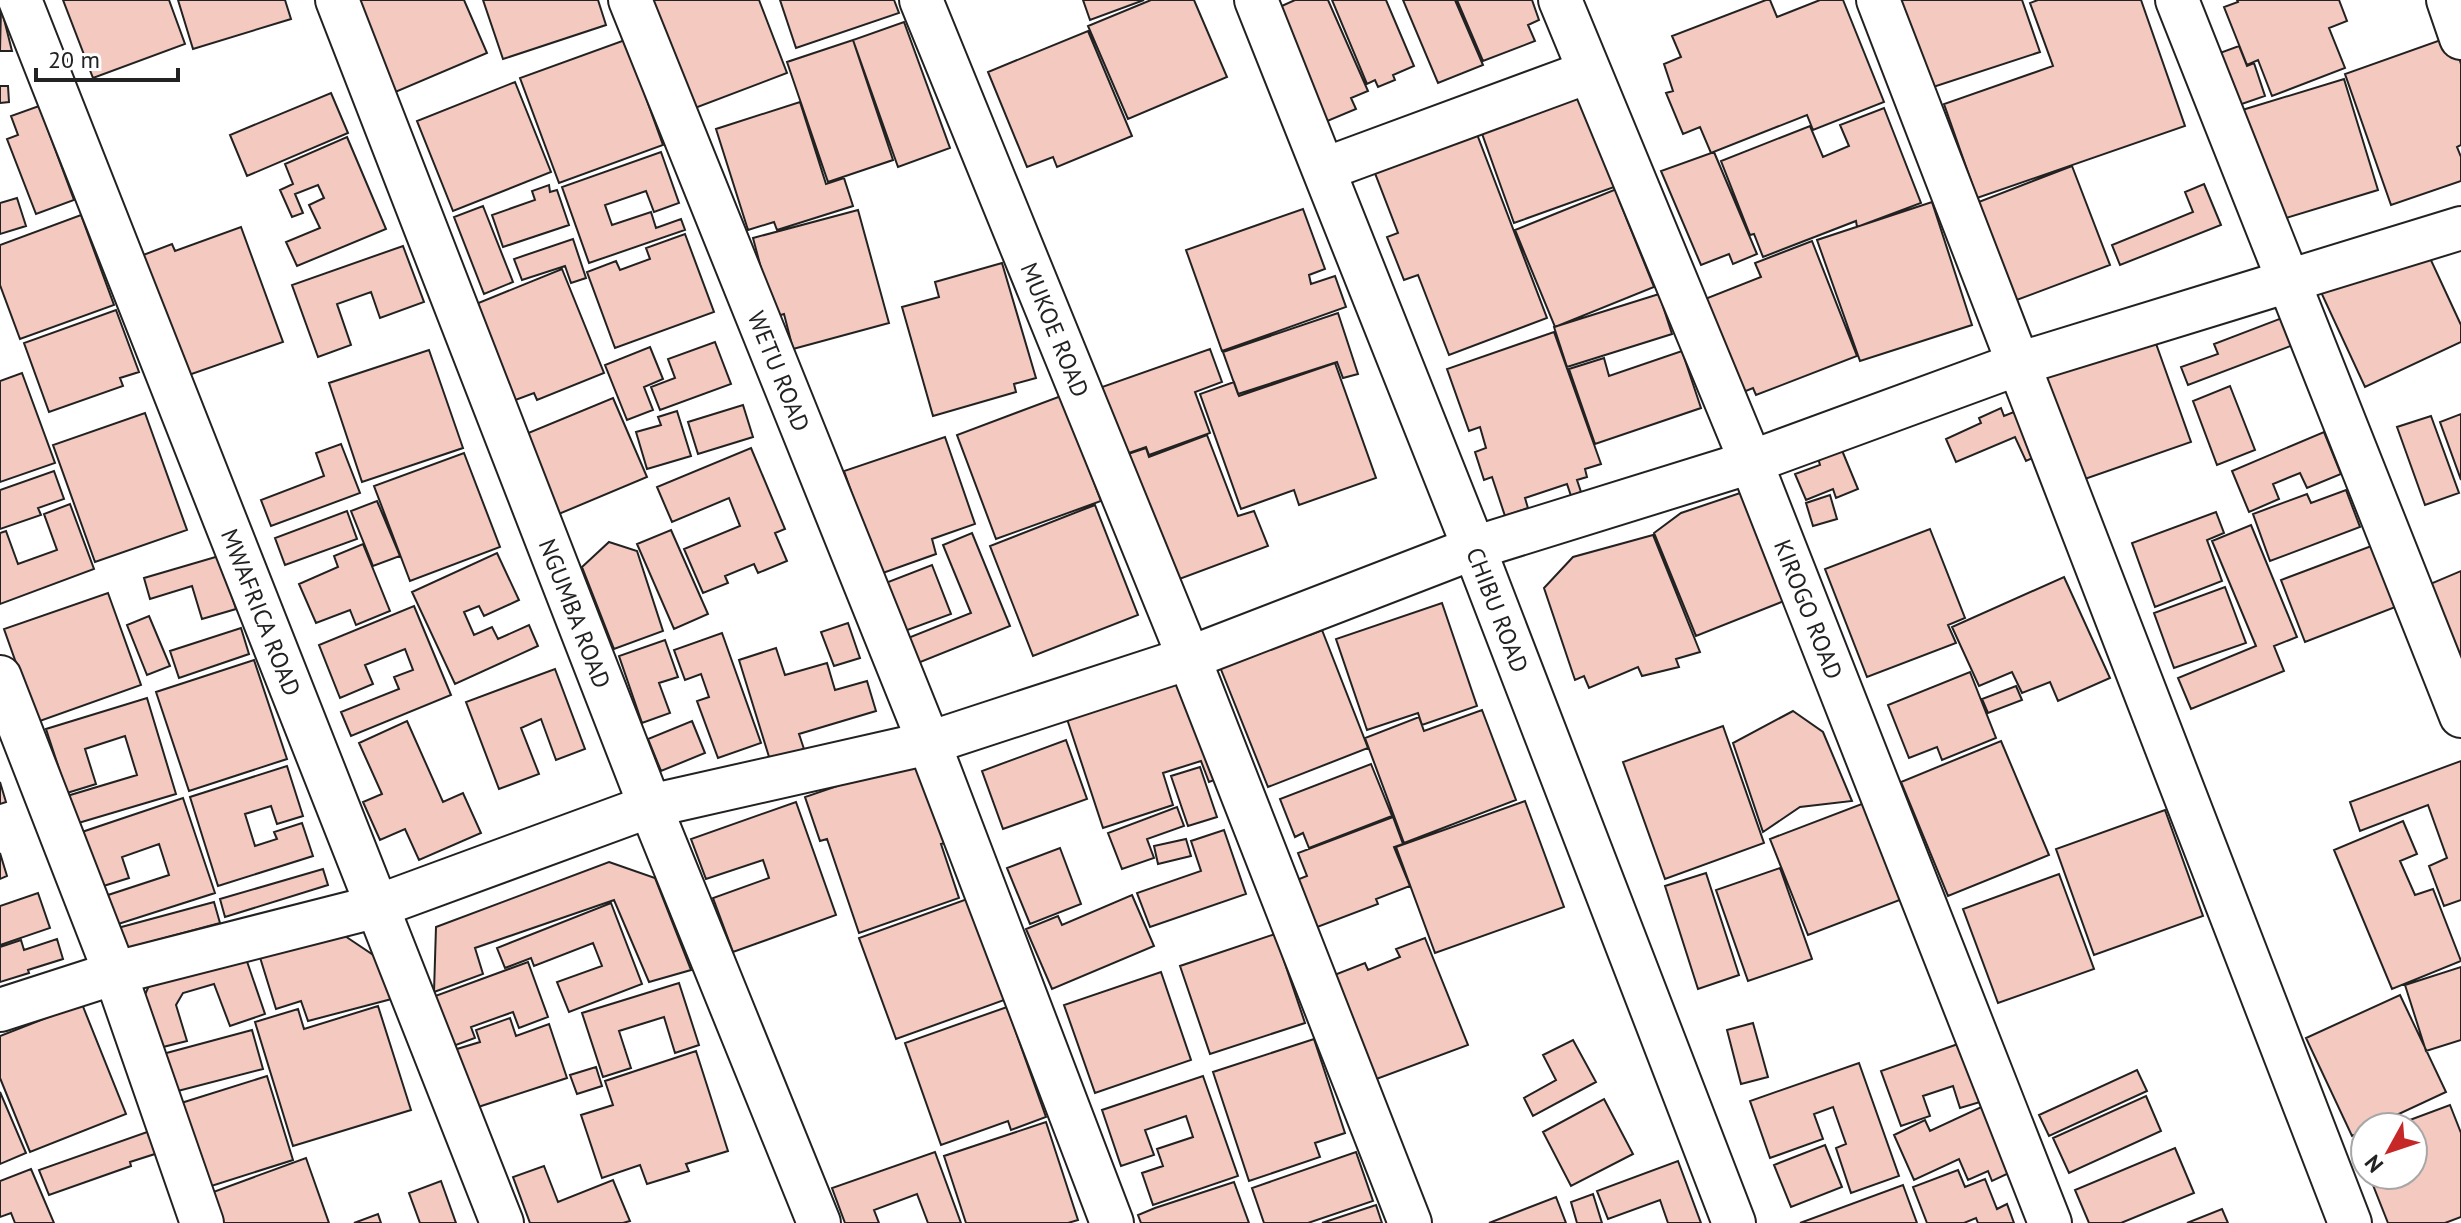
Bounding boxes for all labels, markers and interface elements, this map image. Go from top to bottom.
scale bar [36,32,178,82]
text: 20 m [48,44,100,75]
street label: MUKOE ROAD [1014,258,1097,402]
street label: WETU ROAD [741,306,817,436]
street label: MWAFRICA ROAD [214,524,308,700]
street label: NGUMBA ROAD [532,534,618,693]
street label: KIROGO ROAD [1767,535,1850,684]
street label: CHIBU ROAD [1460,543,1536,677]
north arrow [2349,1111,2429,1191]
text: N [2358,1149,2389,1178]

